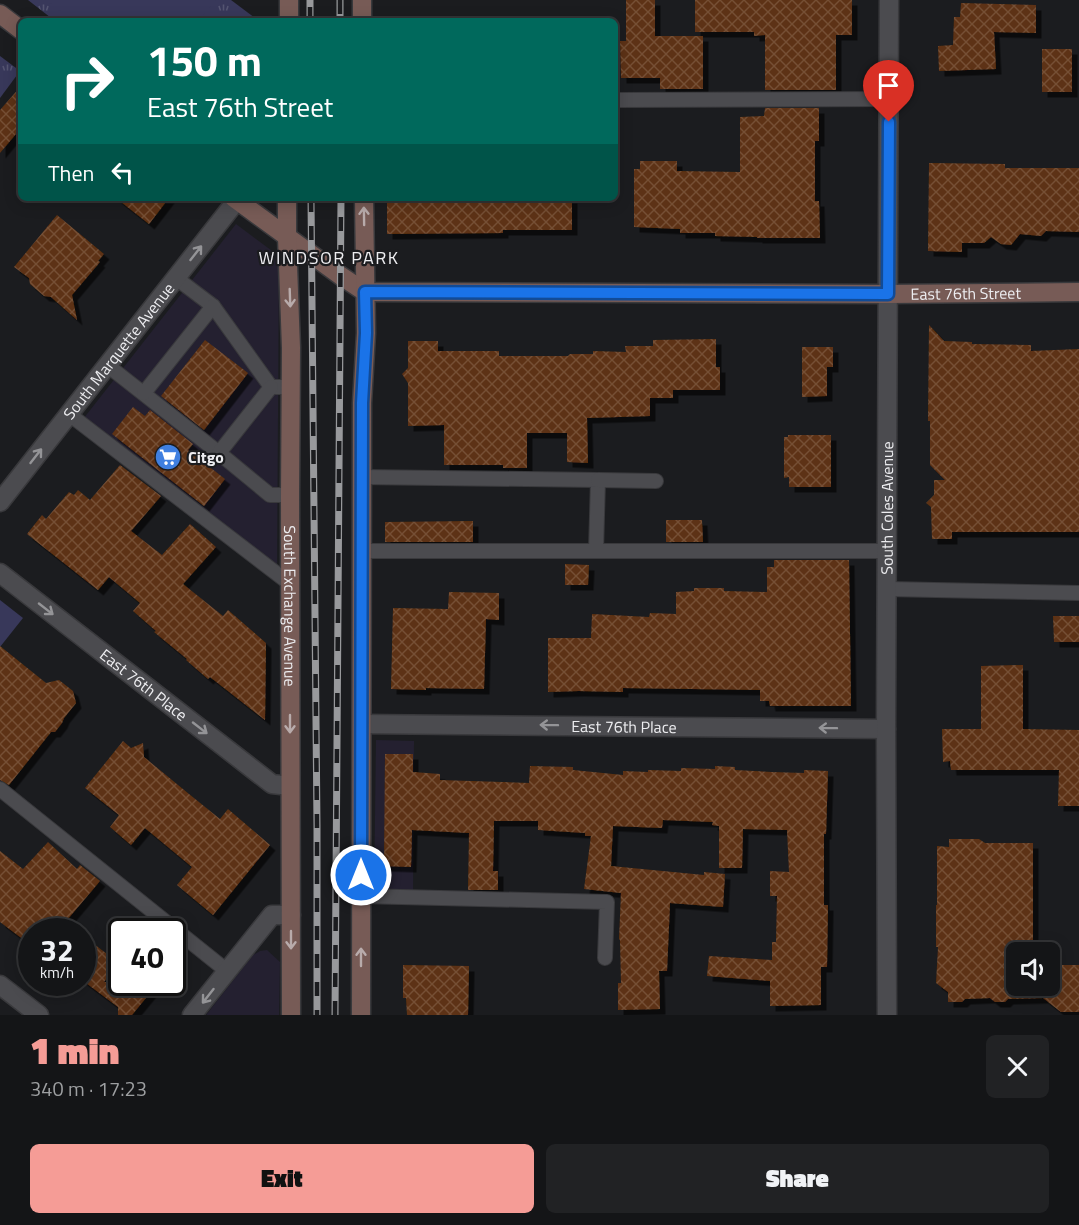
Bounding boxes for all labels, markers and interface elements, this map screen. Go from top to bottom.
text: 150 m [147,28,262,92]
icon: right [48,42,126,120]
pin [863,60,914,122]
icon: arrive [872,69,905,102]
text: East 76th Street [147,86,333,127]
text: Then [48,156,94,190]
icon: left [106,156,139,189]
one-way arrow [359,206,370,226]
district label: WINDSOR PARK [258,244,400,271]
one-way arrow [189,245,202,261]
street label: South Marquette Avenue [57,277,180,425]
street label: East 76th Street [910,281,1021,306]
one-way arrow [284,288,295,308]
street label: South Coles Avenue [875,441,899,575]
supermarket icon: Citgo [153,442,183,472]
place label: Citgo [188,445,224,469]
one-way arrow [30,448,43,464]
street label: South Exchange Avenue [278,525,302,687]
one-way arrow [38,602,54,615]
street label: East 76th Place [95,643,193,726]
one-way arrow [284,714,296,734]
street label: East 76th Place [571,714,677,739]
one-way arrow [539,720,559,731]
one-way arrow [192,722,208,735]
one-way arrow [818,722,838,734]
position arrow [329,843,393,907]
speed limit sign: 40 [108,918,186,996]
text: 32 [40,927,74,973]
one-way arrow [285,930,297,950]
map controls [1006,942,1060,996]
button: sound [1006,942,1060,996]
one-way arrow [355,947,367,967]
text: km/h [40,961,74,984]
one-way arrow [201,987,214,1003]
text: 1 min [30,1023,119,1078]
button: close [986,1035,1049,1098]
text: 340 m · 17:23 [30,1073,147,1104]
button: Exit [30,1144,534,1213]
button: Share [546,1144,1049,1213]

